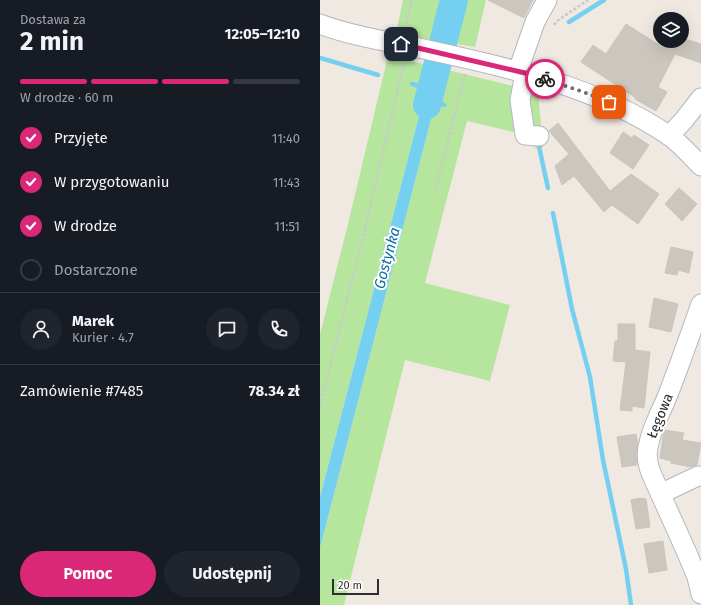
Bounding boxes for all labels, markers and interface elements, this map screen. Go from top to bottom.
text: Dostawa za [20,12,86,27]
map controls [653,12,689,48]
button: layers [653,12,689,48]
text: 12:05–12:10 [225,25,300,43]
text: 2 min [20,26,84,57]
pin [384,27,418,61]
icon: home [390,33,412,55]
courier [525,59,565,99]
icon: bike [534,68,556,90]
pin [592,85,626,119]
text: W drodze · 60 m [20,90,113,105]
icon: bag [598,91,620,113]
icon: check [20,127,42,149]
text: Przyjęte [54,129,108,147]
text: 11:40 [272,131,300,146]
icon: check [20,171,42,193]
text: W przygotowaniu [54,173,170,191]
text: 11:43 [273,175,300,190]
icon: check [20,215,42,237]
text: W drodze [54,217,117,235]
text: 11:51 [274,219,300,234]
water label: Gostynka [370,225,404,291]
text: Dostarczone [54,261,138,279]
button: person [20,308,62,350]
button: chat [206,308,248,350]
button: phone [258,308,300,350]
text: Marek [72,312,114,330]
text: Kurier · 4.7 [72,330,134,345]
text: Zamówienie #7485 [20,382,143,400]
text: 78.34 zł [249,382,300,400]
street label: Łęgowa [643,391,677,441]
button: Pomoc [20,551,156,597]
button: Udostępnij [164,551,300,597]
scale bar [332,577,379,596]
text: 20 m [338,579,362,592]

